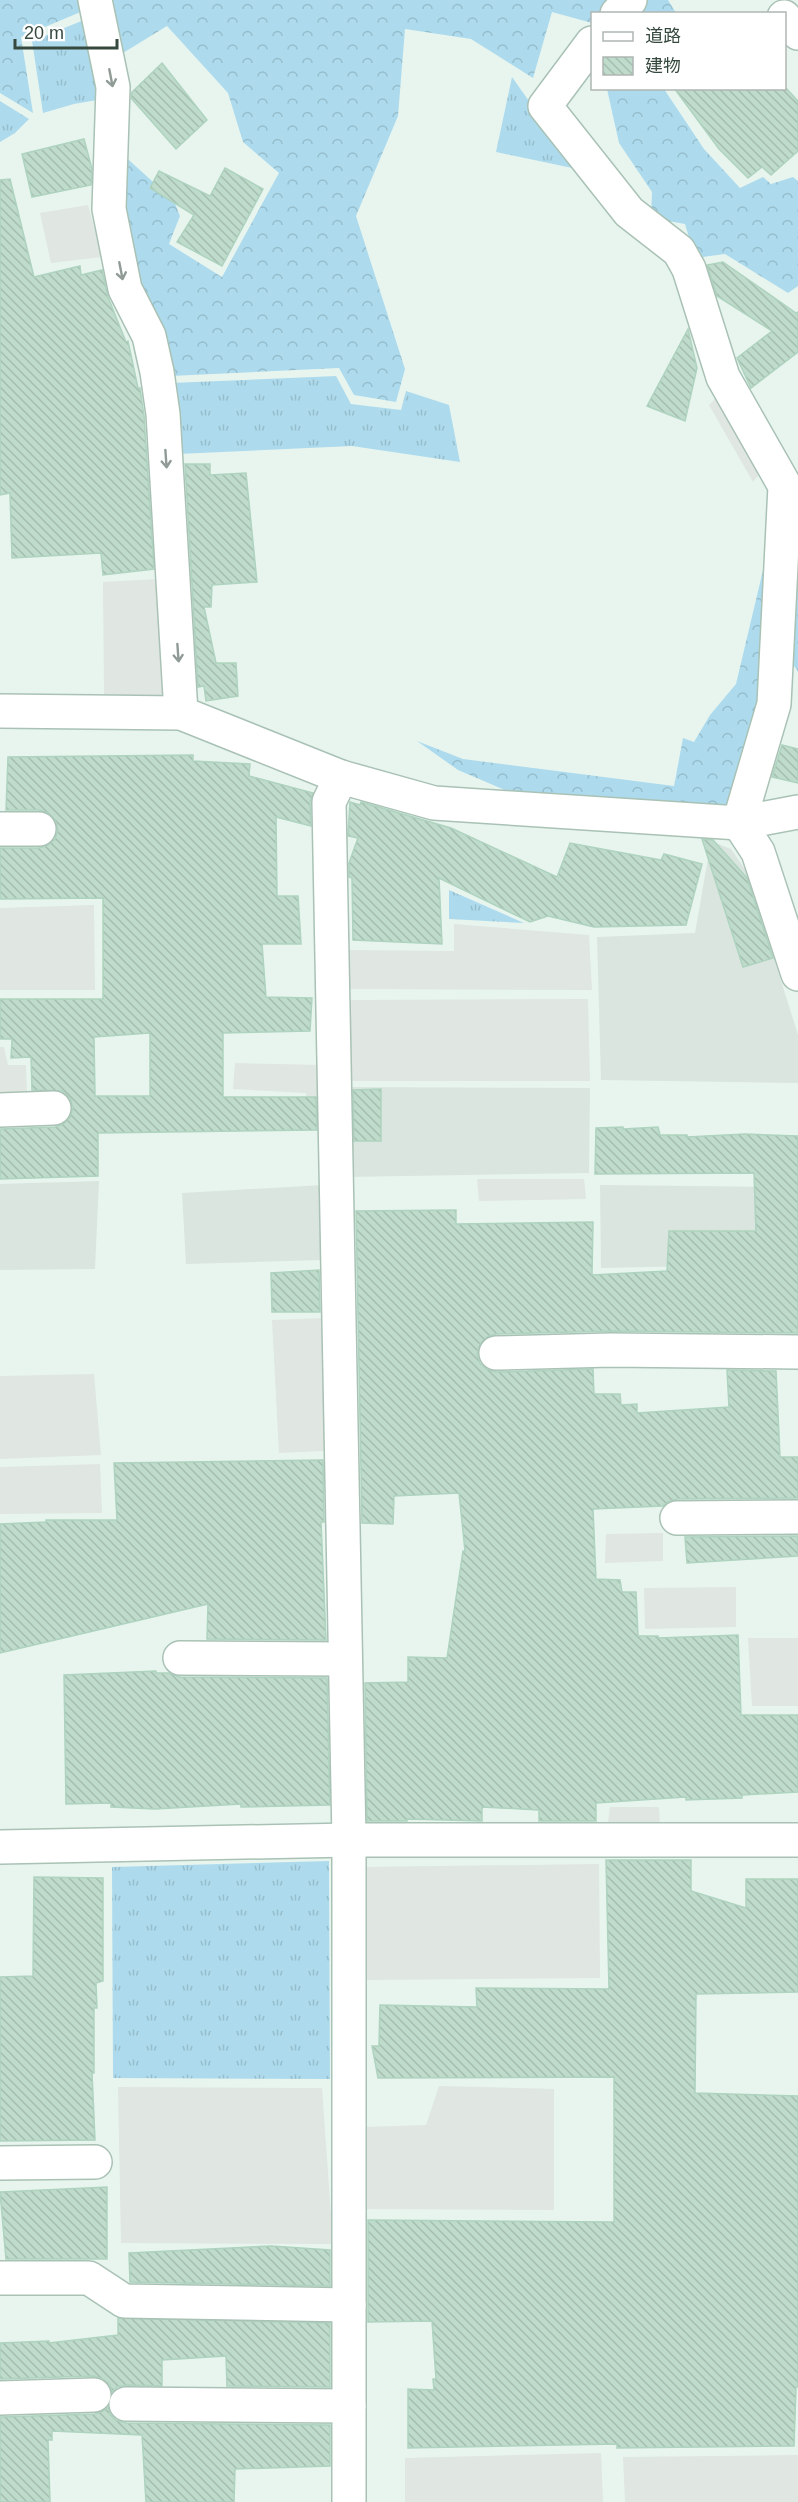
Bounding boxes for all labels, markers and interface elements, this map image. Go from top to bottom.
scale bar [15,12,117,50]
legend [591,12,786,90]
text: 20 m [24,23,64,43]
text: 道路 [645,26,681,46]
text: 建物 [645,56,681,76]
one-way arrow [106,68,117,87]
one-way arrow [116,261,127,281]
one-way arrow [160,448,171,468]
one-way arrow [172,643,183,663]

